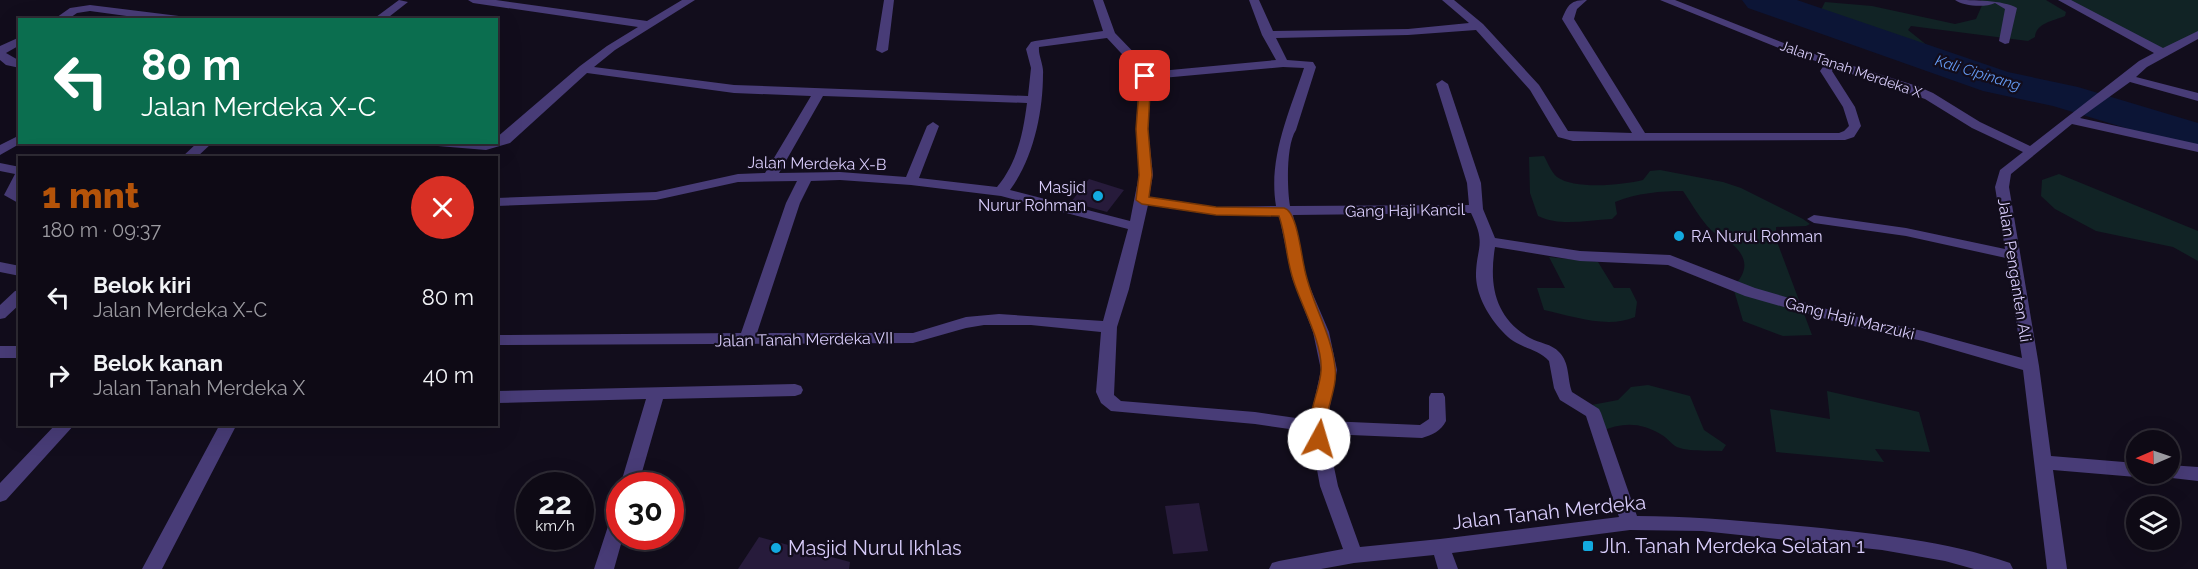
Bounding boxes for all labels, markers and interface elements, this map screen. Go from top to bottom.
street label: Jalan Tanah Merdeka X [1778,37,1924,101]
text: 80 m [141,41,241,90]
icon: left [42,42,120,120]
pin [1119,50,1170,101]
water label: Kali Cipinang [1933,51,2023,95]
icon: arrive [1128,59,1161,92]
text: Jalan Merdeka X-C [141,91,376,122]
street label: Jalan Merdeka X-B [747,153,887,174]
text: 1 mnt [42,174,139,216]
button: close [411,176,474,239]
place label: Masjid Nurur Rohman [978,178,1086,215]
marker: Masjid Nurur Rohman [1091,189,1105,203]
street label: Jalan Penganten Ali [1994,197,2035,343]
street label: Gang Haji Kancil [1345,200,1466,221]
text: 180 m · 09:37 [42,218,161,242]
place label: RA Nurul Rohman [1691,227,1823,246]
marker: RA Nurul Rohman [1672,229,1686,243]
text: Belok kiri [93,272,191,298]
icon: left [42,281,75,314]
text: 80 m [422,284,474,310]
street label: Gang Haji Marzuki [1783,293,1917,344]
text: Jalan Merdeka X-C [93,298,267,322]
street label: Jalan Tanah Merdeka VII [715,328,893,351]
text: Belok kanan [93,350,223,376]
icon: right [42,359,75,392]
text: 40 m [423,362,474,388]
text: Jalan Tanah Merdeka X [93,376,305,400]
position arrow [1287,407,1351,471]
north arrow [2126,430,2180,484]
map controls [2126,430,2180,550]
speed limit sign: 30 [606,472,684,550]
text: 22 [538,486,572,521]
street label: Jalan Tanah Merdeka [1451,490,1647,534]
button: layers [2126,496,2180,550]
text: km/h [535,517,575,535]
place label: Jln. Tanah Merdeka Selatan 1 [1600,534,1865,558]
place label: Masjid Nurul Ikhlas [788,536,962,560]
marker: Jln. Tanah Merdeka Selatan 1 [1581,539,1595,553]
marker: Masjid Nurul Ikhlas [769,541,783,555]

